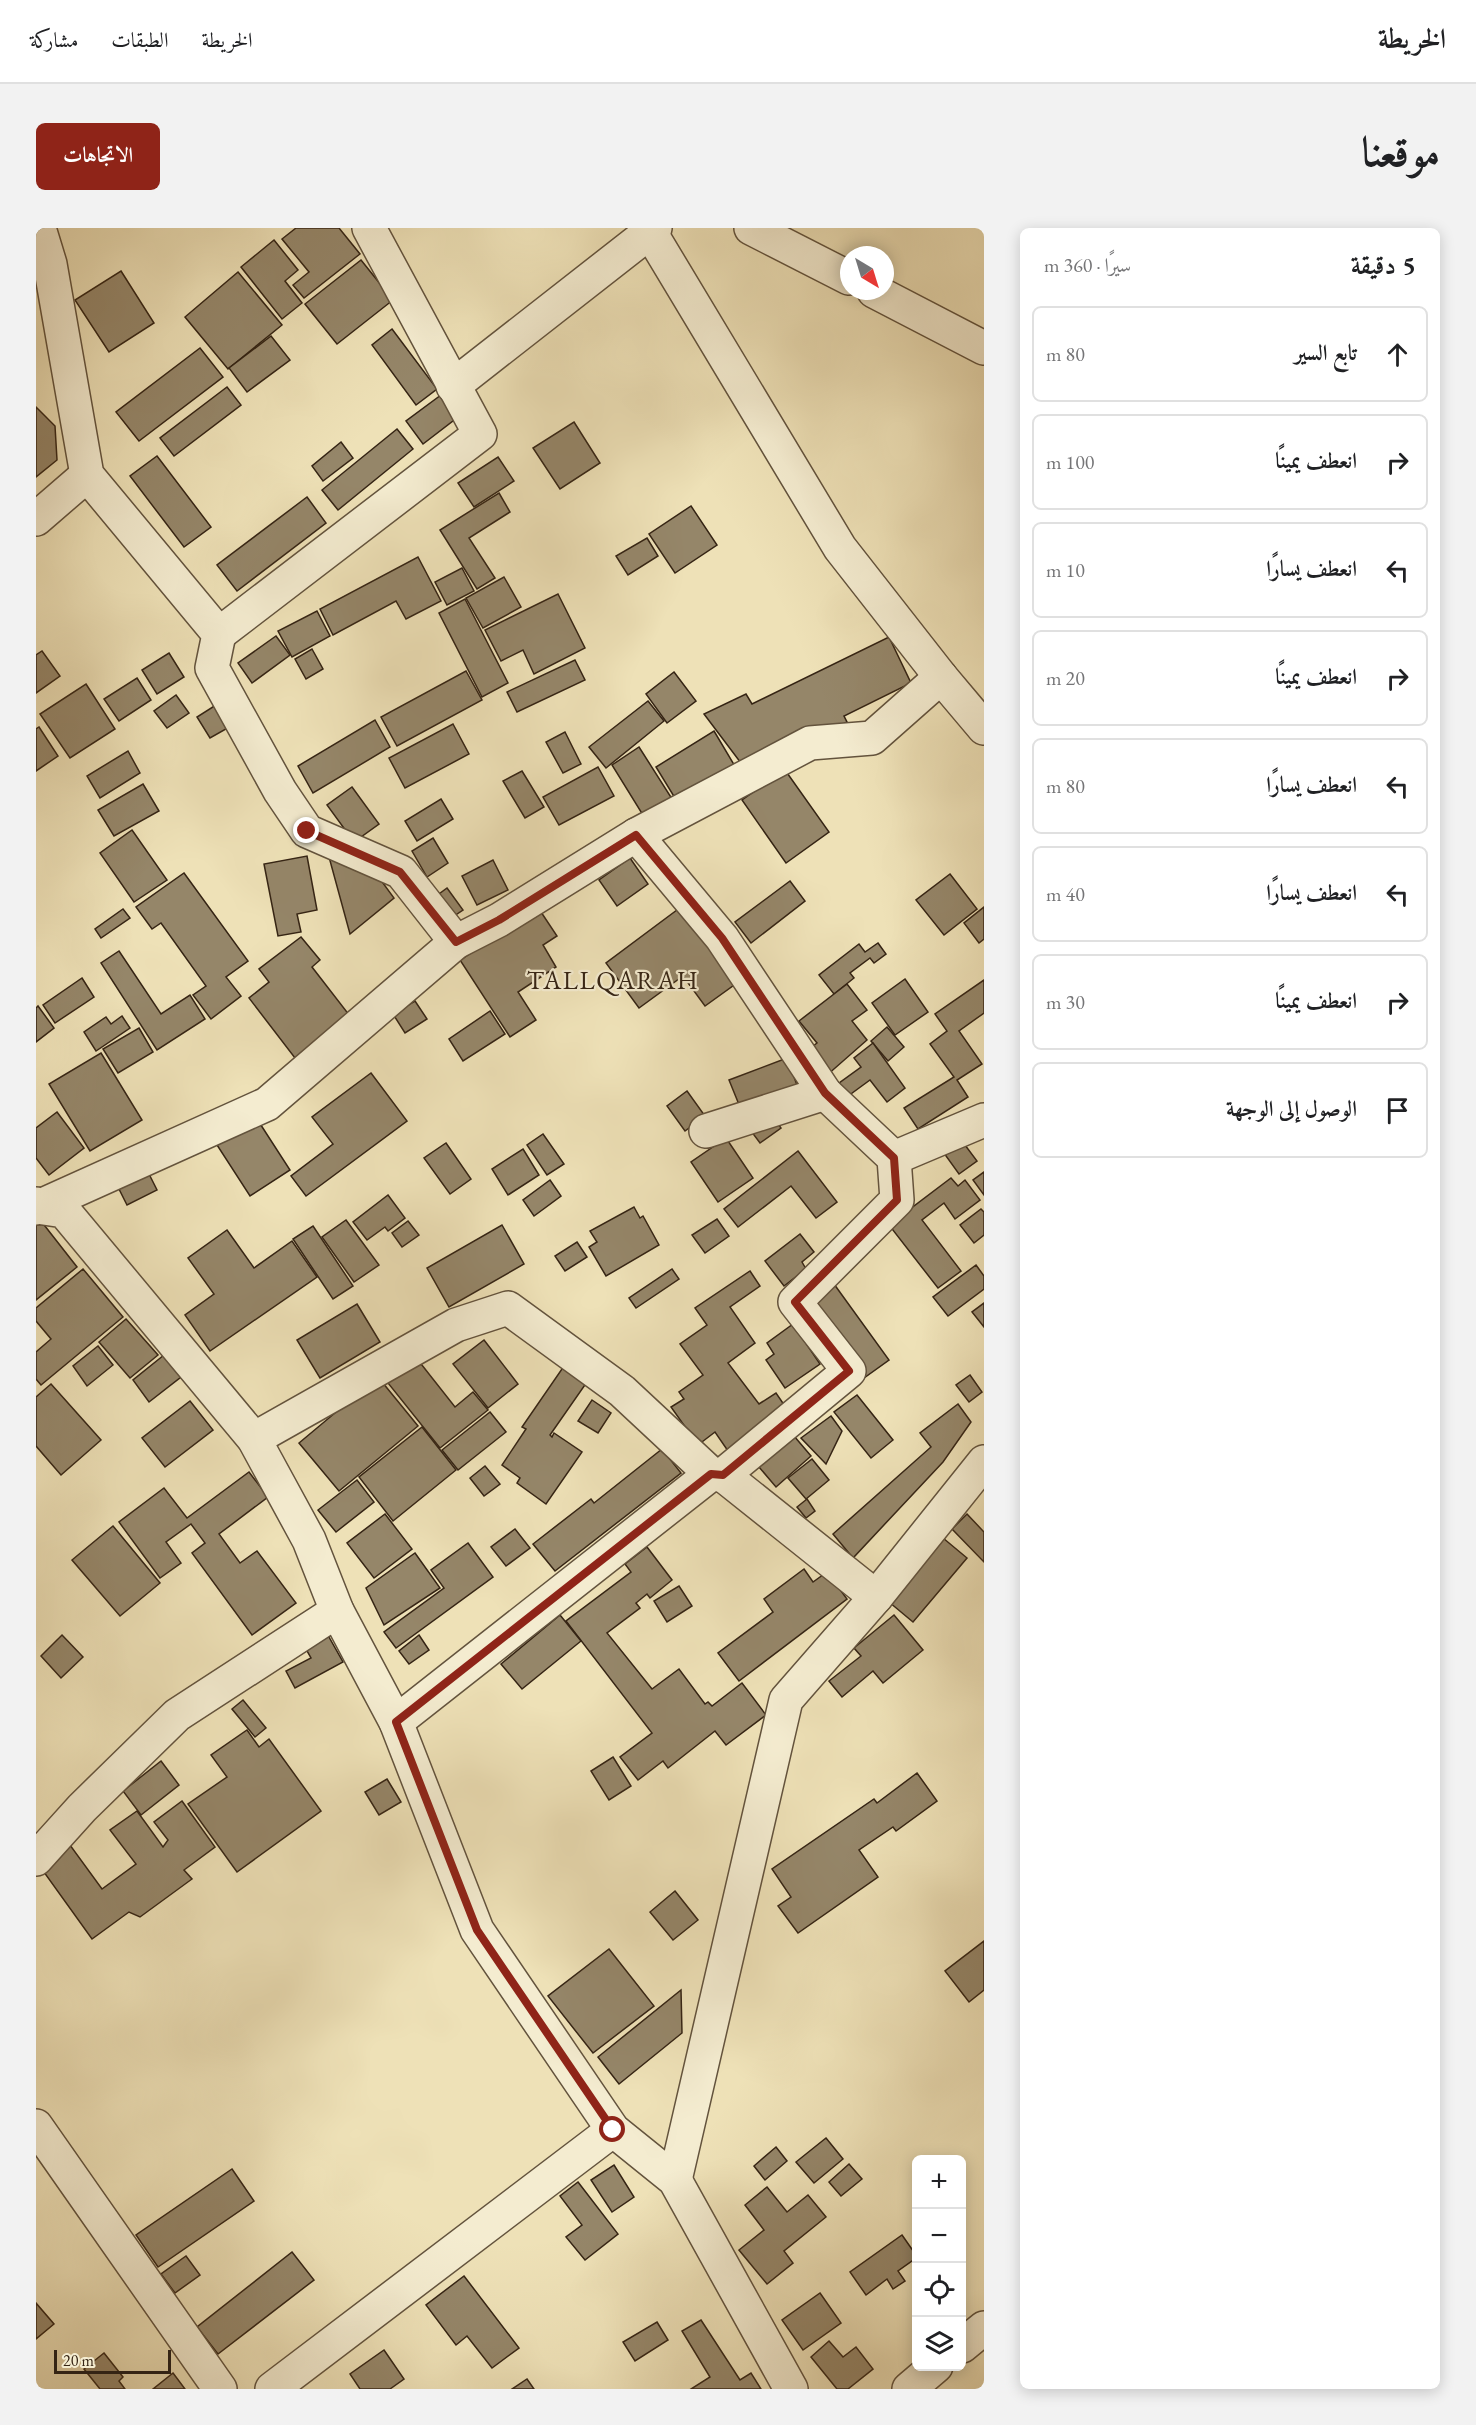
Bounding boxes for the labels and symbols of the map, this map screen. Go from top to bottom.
north arrow [840,246,894,300]
route end [293,817,319,843]
district label: TALLQARAH [527,963,699,997]
route start [599,2116,625,2142]
scale bar [54,2347,171,2374]

